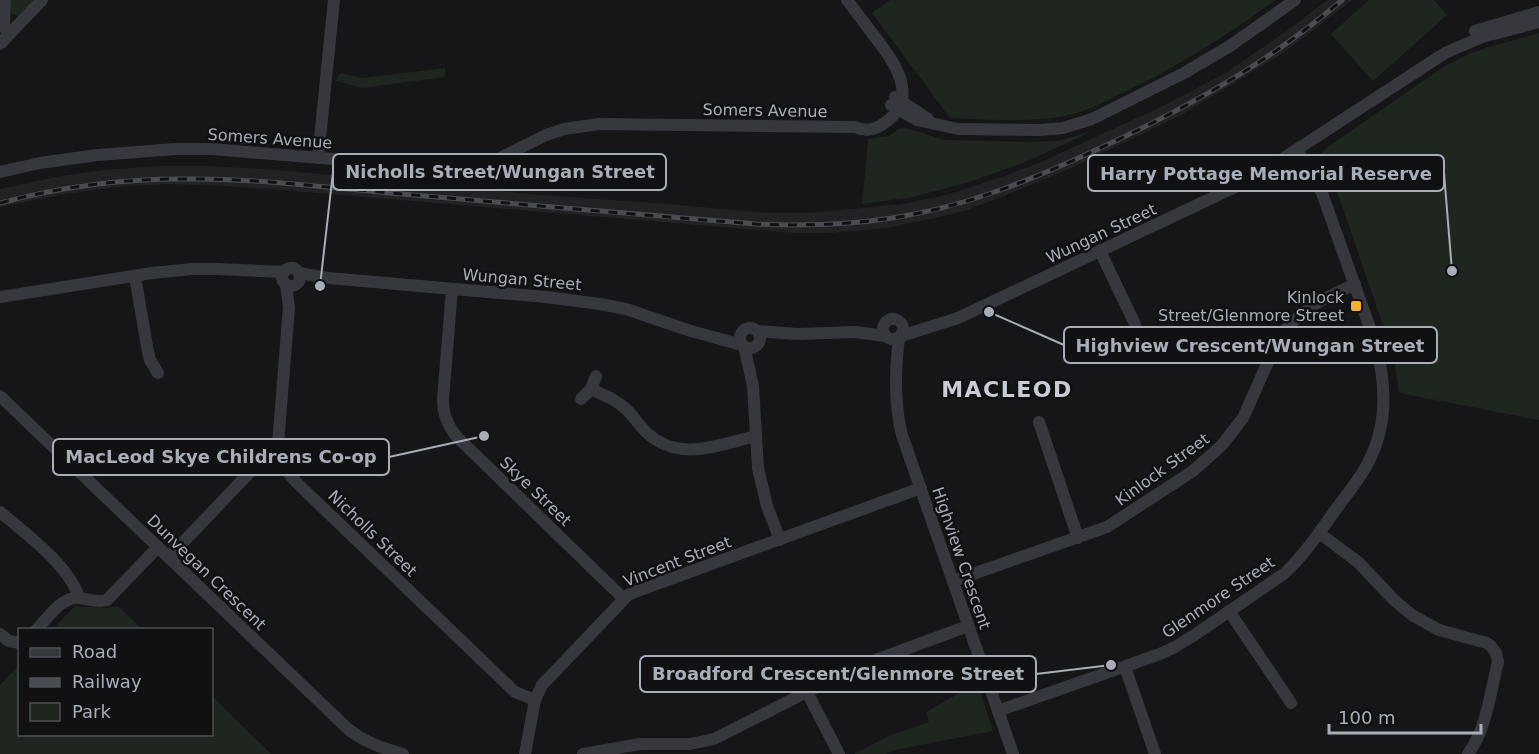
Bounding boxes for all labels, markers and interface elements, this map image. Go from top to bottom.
street label: Somers Avenue [702,100,828,121]
street label: Somers Avenue [207,125,333,152]
callout: Nicholls Street/Wungan Street [333,154,666,190]
callout: Harry Pottage Memorial Reserve [1088,155,1444,191]
text: Nicholls Street/Wungan Street [345,161,655,182]
text: Harry Pottage Memorial Reserve [1100,163,1432,184]
street label: Wungan Street [1043,200,1159,267]
street label: Wungan Street [462,265,582,294]
place label: Kinlock Street/Glenmore Street [1158,288,1345,325]
marker: Kinlock Street/Glenmore Street [1349,299,1363,313]
callout: Highview Crescent/Wungan Street [1064,327,1437,363]
text: Highview Crescent/Wungan Street [1076,335,1425,356]
district label: MACLEOD [941,377,1073,402]
street label: Kinlock Street [1112,429,1213,510]
callout: MacLeod Skye Childrens Co-op [53,439,389,475]
text: MacLeod Skye Childrens Co-op [65,446,377,467]
street label: Skye Street [496,453,575,530]
street label: Highview Crescent [928,484,995,632]
street label: Nicholls Street [324,486,421,581]
street label: Dunvegan Crescent [143,511,270,634]
street label: Vincent Street [621,532,734,591]
street label: Glenmore Street [1158,553,1278,642]
legend [18,628,213,736]
text: Road [72,641,117,662]
callout: Broadford Crescent/Glenmore Street [640,656,1036,692]
text: Broadford Crescent/Glenmore Street [652,663,1024,684]
text: Railway [72,671,142,692]
scale bar [1329,697,1480,735]
text: Park [72,701,111,722]
text: 100 m [1338,707,1396,728]

